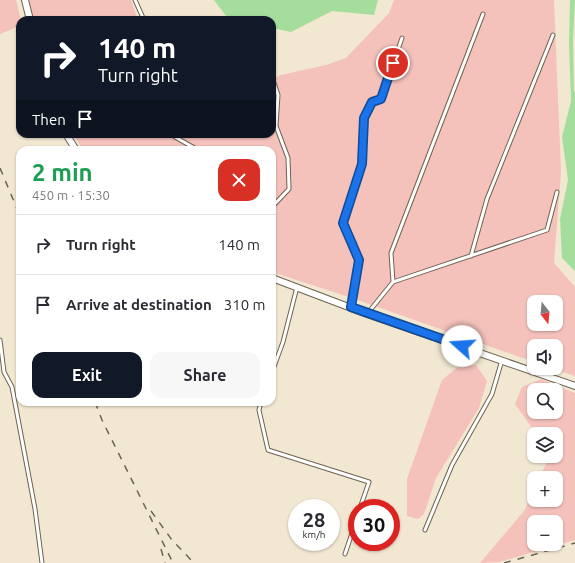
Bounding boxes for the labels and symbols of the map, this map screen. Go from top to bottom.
pin [376,46,410,80]
north arrow [527,295,563,331]
position arrow [441,325,483,367]
speed limit sign: 30 [348,499,400,551]

